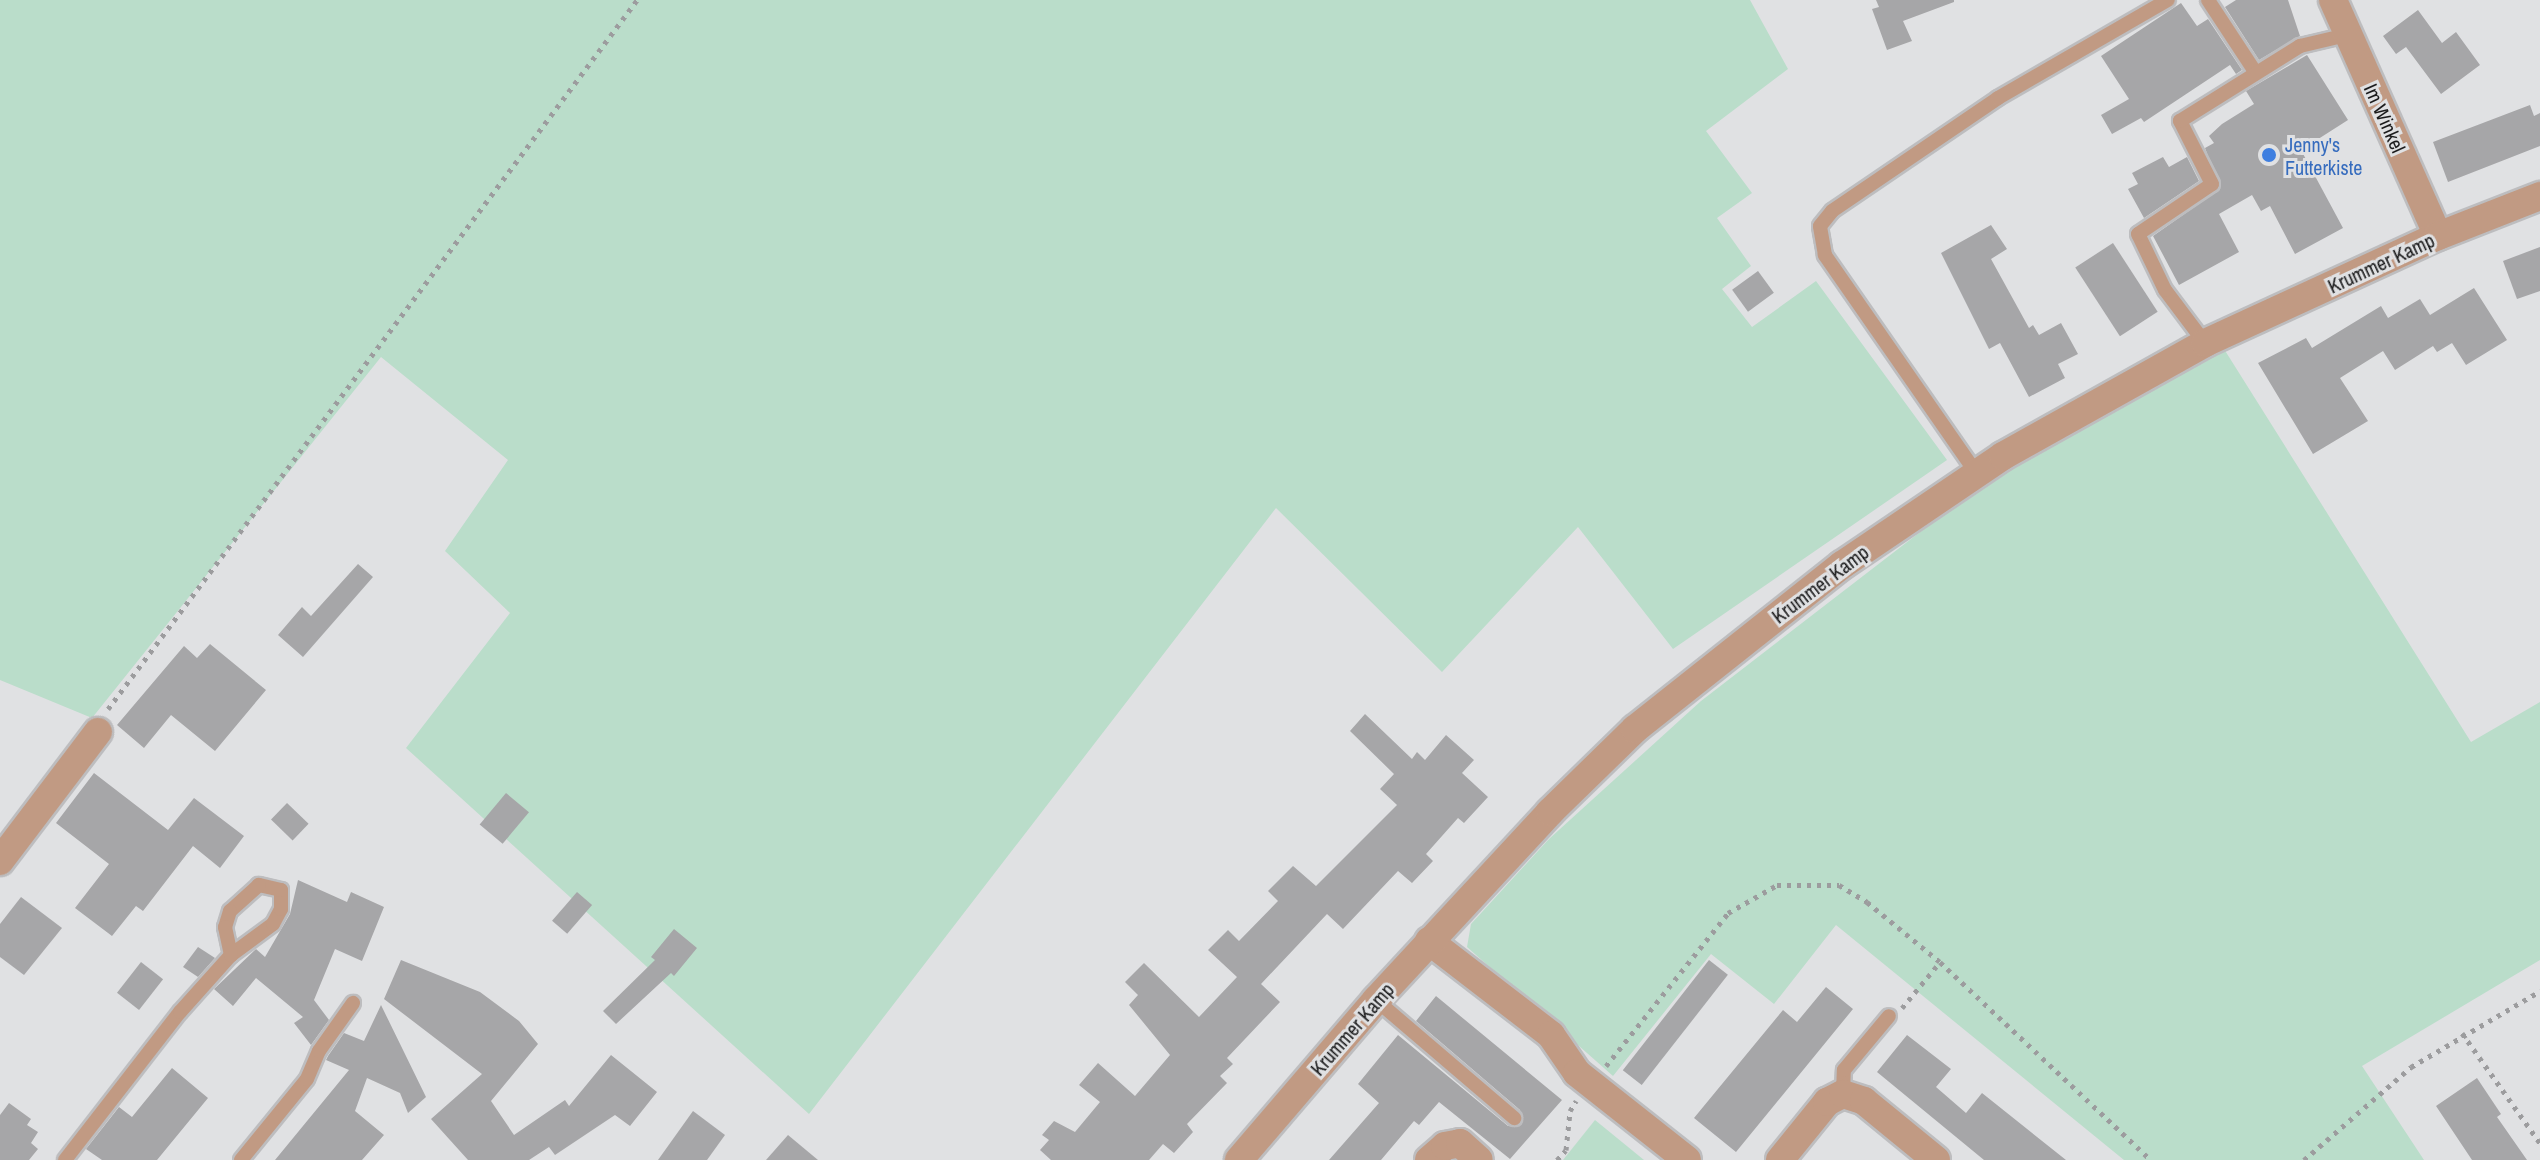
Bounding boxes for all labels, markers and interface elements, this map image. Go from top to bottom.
street label: Im Winkel [2359,80,2411,156]
place label: Jenny's Futterkiste [2285,132,2362,179]
marker: Jenny's Futterkiste [2260,146,2278,164]
street label: Krummer Kamp [2324,228,2438,298]
street label: Krummer Kamp [1767,540,1873,628]
street label: Krummer Kamp [1305,978,1399,1080]

